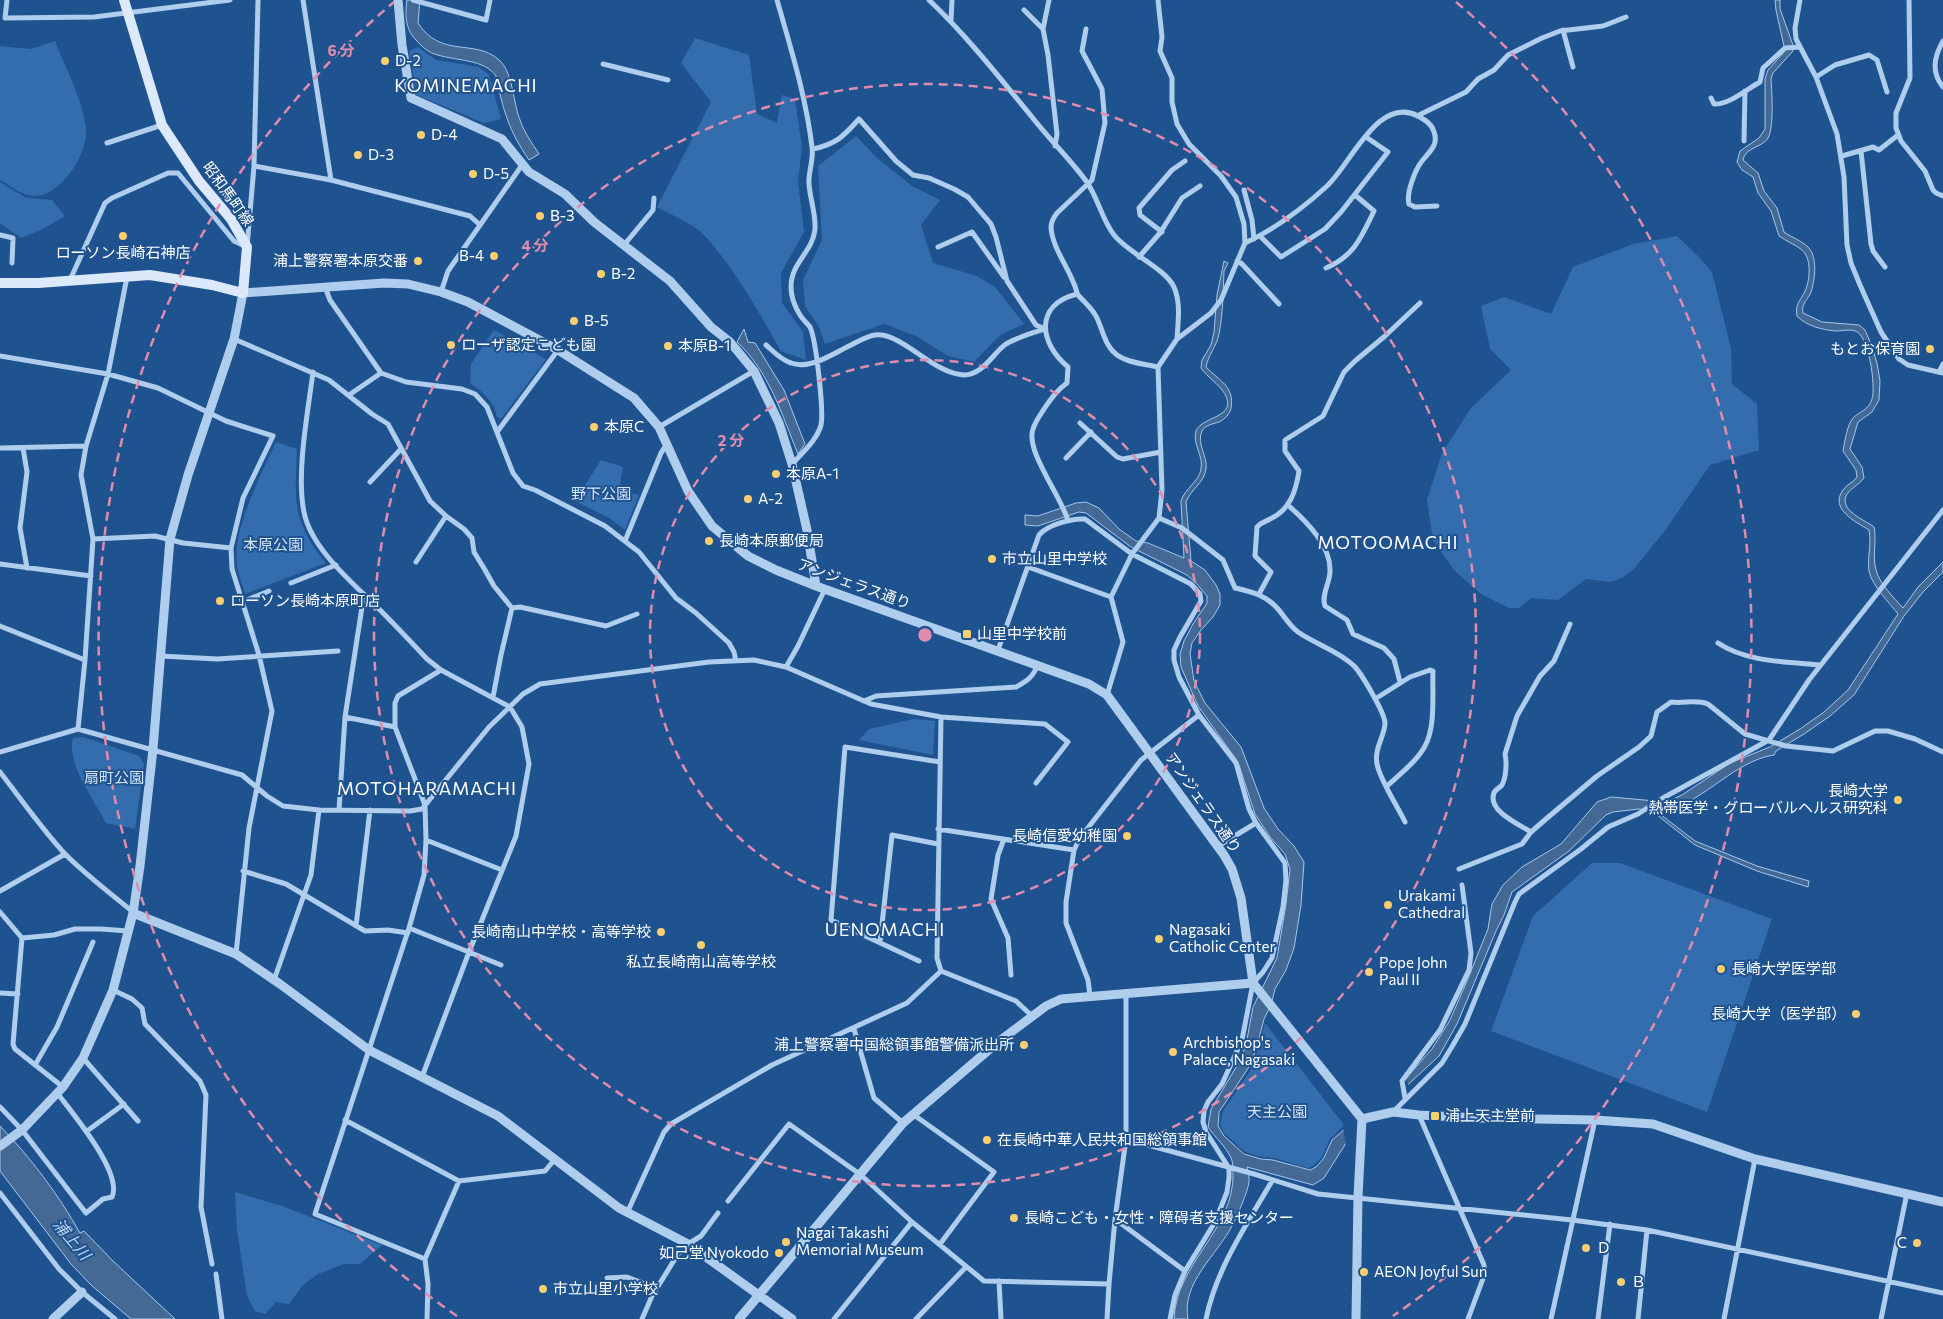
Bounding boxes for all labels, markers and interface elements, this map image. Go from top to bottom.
text: 6 分 [327,41,355,59]
place label: D-2 [395,51,421,69]
marker: D-2 [379,55,391,67]
district label: KOMINEMACHI [394,74,538,96]
place label: D-4 [431,125,457,143]
marker: D-4 [415,129,427,141]
place label: D-3 [368,145,394,163]
marker: D-3 [352,149,364,161]
street label: 昭和馬町線 [199,158,258,229]
place label: D-5 [483,164,509,182]
marker: D-5 [467,168,479,180]
place label: B-3 [550,206,575,224]
marker: B-3 [534,210,546,222]
marker: ローソン長崎石神店 [117,230,129,242]
text: 4 分 [521,236,549,254]
place label: ローソン長崎石神店 [55,243,191,261]
place label: B-4 [459,246,484,264]
marker: B-4 [488,250,500,262]
place label: 浦上警察署本原交番 [273,251,408,269]
marker: 浦上警察署本原交番 [412,255,424,267]
place label: B-2 [611,264,635,282]
marker: B-2 [595,268,607,280]
place label: B-5 [584,311,609,329]
marker: B-5 [568,315,580,327]
place label: ローザ認定こども園 [461,335,596,353]
place label: 本原B-1 [678,336,730,354]
marker: ローザ認定こども園 [445,339,457,351]
place label: もとお保育園 [1830,339,1920,357]
marker: 本原B-1 [662,340,674,352]
marker: もとお保育園 [1924,343,1936,355]
place label: 本原C [604,417,644,435]
marker: 本原C [588,421,600,433]
text: 2 分 [718,431,744,449]
place label: 本原A-1 [786,464,839,482]
marker: 本原A-1 [770,468,782,480]
park label: 野下公園 [571,484,631,502]
place label: A-2 [758,489,783,507]
marker: A-2 [742,493,754,505]
place label: 長崎本原郵便局 [719,531,824,549]
district label: MOTOOMACHI [1317,531,1459,553]
park label: 本原公園 [243,535,303,553]
marker: 長崎本原郵便局 [703,535,715,547]
place label: 市立山里中学校 [1002,549,1107,567]
marker: 市立山里中学校 [986,553,998,565]
street label: アンジェラス通り [795,554,913,612]
place label: ローソン長崎本原町店 [230,591,380,609]
marker: ローソン長崎本原町店 [214,595,226,607]
place label: 山里中学校前 [977,624,1067,642]
centre of rings [916,626,934,644]
marker: 山里中学校前 [961,628,973,640]
street label: アンジェラス通り [1162,748,1245,856]
park label: 扇町公園 [84,768,144,786]
district label: MOTOHARAMACHI [337,777,517,799]
place label: 長崎大学 熱帯医学・グローバルヘルス研究科 [1648,781,1888,816]
marker: 長崎大学 熱帯医学・グローバルヘルス研究科 [1892,794,1904,806]
place label: 長崎信愛幼稚園 [1012,826,1117,844]
marker: 長崎信愛幼稚園 [1121,830,1133,842]
place label: Urakami Cathedral [1398,886,1465,921]
marker: Urakami Cathedral [1382,899,1394,911]
district label: UENOMACHI [825,918,945,940]
place label: Nagasaki Catholic Center [1169,920,1276,955]
place label: 長崎南山中学校・高等学校 [471,922,651,940]
marker: 長崎南山中学校・高等学校 [655,926,667,938]
marker: Nagasaki Catholic Center [1153,933,1165,945]
marker: 私立長崎南山高等学校 [695,939,707,951]
place label: 私立長崎南山高等学校 [626,952,776,970]
place label: Pope John Paul II [1379,953,1447,988]
place label: 長崎大学医学部 [1731,959,1836,977]
marker: 長崎大学医学部 [1715,963,1727,975]
marker: Pope John Paul II [1363,966,1375,978]
place label: 長崎大学（医学部） [1711,1004,1846,1022]
marker: 長崎大学（医学部） [1850,1008,1862,1020]
place label: Archbishop's Palace, Nagasaki [1183,1033,1295,1068]
place label: 浦上警察署中国総領事館警備派出所 [774,1035,1014,1053]
marker: 浦上警察署中国総領事館警備派出所 [1018,1039,1030,1051]
marker: Archbishop's Palace, Nagasaki [1167,1046,1179,1058]
park label: 天主公園 [1247,1102,1307,1120]
place label: 浦上天主堂前 [1445,1106,1535,1124]
marker: 浦上天主堂前 [1429,1110,1441,1122]
place label: 在長崎中華人民共和国総領事館 [997,1130,1207,1148]
marker: 在長崎中華人民共和国総領事館 [981,1134,993,1146]
place label: 長崎こども・女性・障碍者支援センター [1024,1208,1294,1226]
marker: 長崎こども・女性・障碍者支援センター [1008,1212,1020,1224]
water label: 浦上川 [50,1214,96,1265]
place label: Nagai Takashi Memorial Museum [796,1223,924,1258]
place label: C [1897,1233,1907,1251]
marker: Nagai Takashi Memorial Museum [780,1236,792,1248]
marker: C [1911,1237,1923,1249]
place label: Ｄ [1596,1238,1611,1256]
marker: Ｄ [1580,1242,1592,1254]
place label: 如己堂 Nyokodo [659,1243,769,1261]
marker: 如己堂 Nyokodo [773,1247,785,1259]
place label: AEON Joyful Sun [1374,1262,1487,1280]
marker: AEON Joyful Sun [1358,1266,1370,1278]
place label: Ｂ [1631,1272,1646,1290]
marker: Ｂ [1615,1276,1627,1288]
place label: 市立山里小学校 [553,1279,658,1297]
marker: 市立山里小学校 [537,1283,549,1295]

